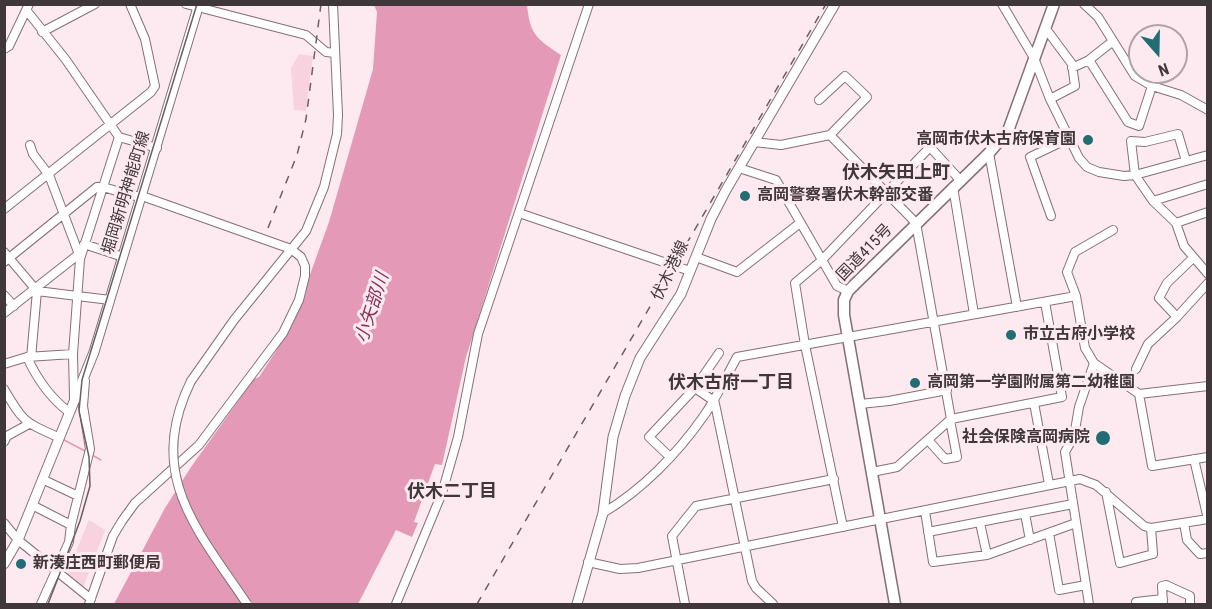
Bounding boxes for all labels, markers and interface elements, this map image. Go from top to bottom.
north arrow [1128,24,1188,84]
text: N [1156,59,1172,80]
street label: 堀岡新明神能町線 [99,129,155,257]
place label: 高岡市伏木古府保育園 [916,130,1076,150]
marker: 高岡市伏木古府保育園 [1081,133,1095,147]
district label: 伏木矢田上町 [842,162,950,184]
place label: 高岡警察署伏木幹部交番 [757,186,933,206]
marker: 高岡警察署伏木幹部交番 [738,189,752,203]
street label: 国道415号 [833,221,897,285]
street label: 伏木港線 [648,238,694,304]
water label: 小矢部川 [352,270,394,346]
place label: 市立古府小学校 [1023,325,1135,345]
marker: 市立古府小学校 [1004,328,1018,342]
district label: 伏木古府一丁目 [668,372,794,394]
place label: 高岡第一学園附属第二幼稚園 [927,373,1135,393]
marker: 高岡第一学園附属第二幼稚園 [908,376,922,390]
place label: 社会保険高岡病院 [962,428,1090,448]
marker: 社会保険高岡病院 [1094,429,1112,447]
district label: 伏木二丁目 [407,481,497,503]
place label: 新湊庄西町郵便局 [33,554,161,574]
marker: 新湊庄西町郵便局 [14,557,28,571]

